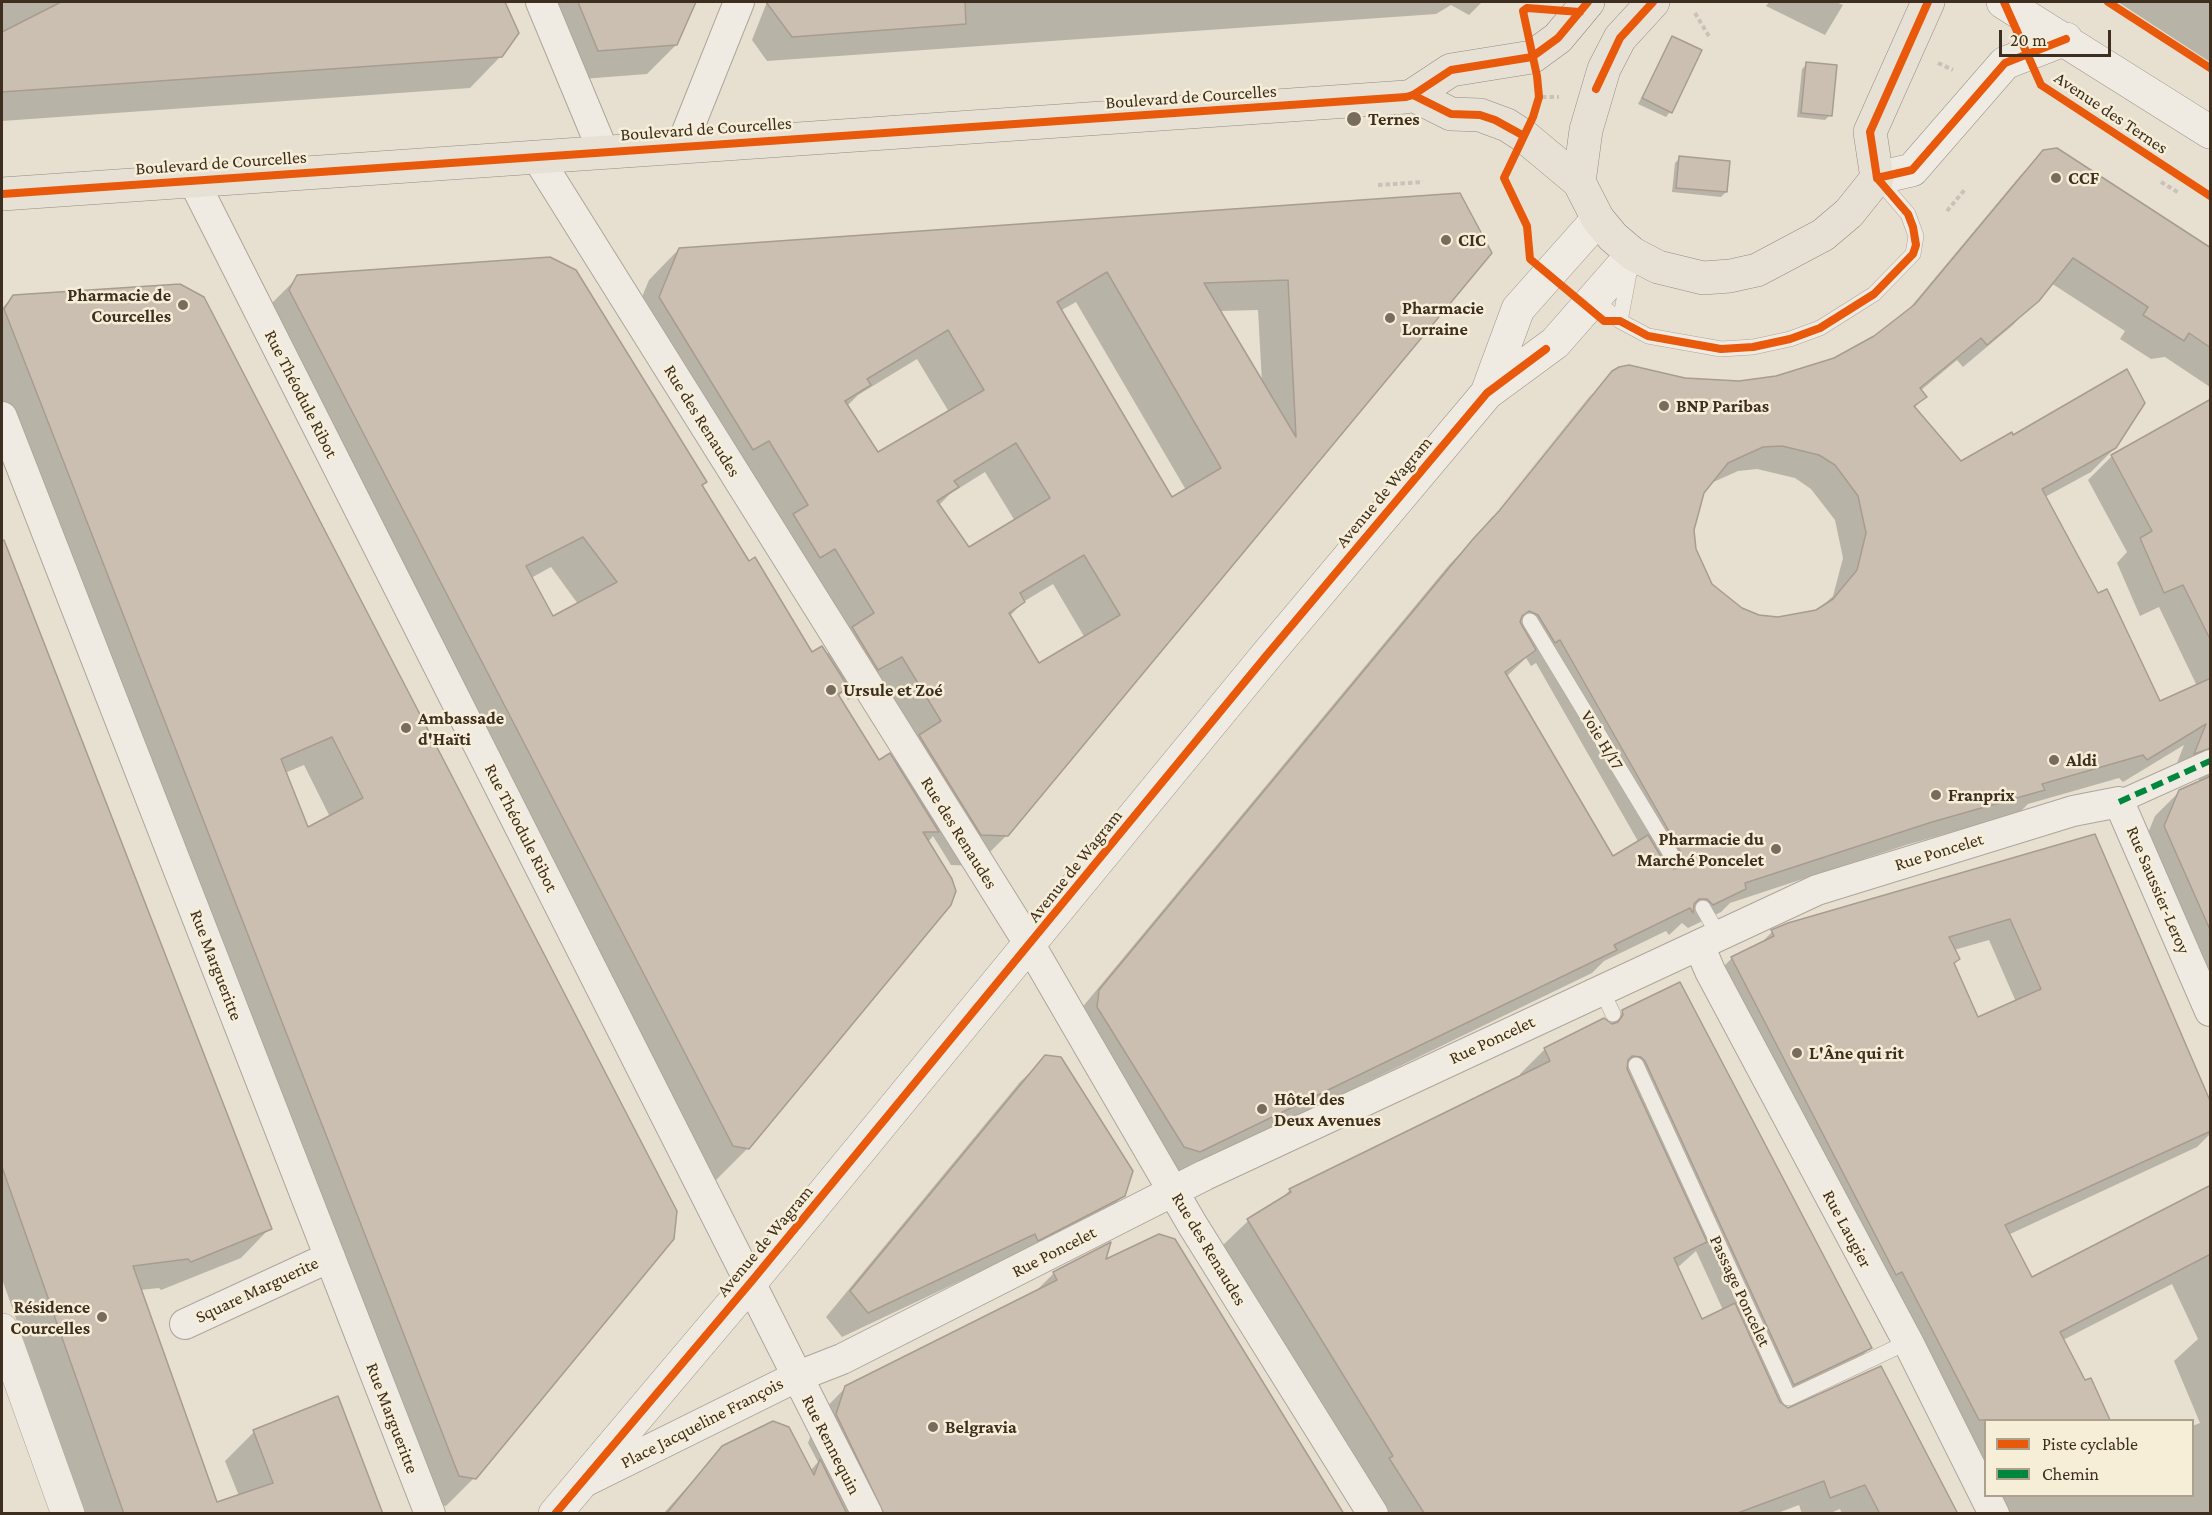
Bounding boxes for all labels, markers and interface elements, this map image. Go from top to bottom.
scale bar [2002,18,2114,56]
text: 20 m [2010,30,2047,50]
street label: Avenue des Ternes [2050,67,2172,159]
street label: Boulevard de Courcelles [1105,80,1277,114]
place label: Ternes [1368,108,1420,130]
marker: Ternes [1345,110,1363,128]
street label: Boulevard de Courcelles [620,112,792,146]
street label: Boulevard de Courcelles [135,146,307,180]
place label: CCF [2068,167,2099,189]
marker: CCF [2049,171,2063,185]
place label: CIC [1458,229,1486,251]
marker: CIC [1439,233,1453,247]
place label: Pharmacie de Courcelles [67,284,171,326]
place label: Pharmacie Lorraine [1402,297,1484,340]
marker: Pharmacie de Courcelles [176,298,190,312]
marker: Pharmacie Lorraine [1383,311,1397,325]
street label: Rue Théodule Ribot [259,326,343,462]
street label: Rue des Renaudes [659,361,745,481]
place label: BNP Paribas [1676,395,1769,417]
marker: BNP Paribas [1657,399,1671,413]
street label: Avenue de Wagram [1331,432,1437,552]
place label: Ursule et Zoé [843,679,943,701]
marker: Ursule et Zoé [824,683,838,697]
street label: Voie H/17 [1576,706,1628,774]
place label: Ambassade d'Haïti [418,707,504,750]
marker: Ambassade d'Haïti [399,721,413,735]
place label: Aldi [2066,749,2097,771]
marker: Aldi [2047,753,2061,767]
street label: Rue Théodule Ribot [479,760,563,896]
street label: Rue des Renaudes [916,773,1002,893]
place label: Franprix [1948,784,2015,806]
marker: Franprix [1929,788,1943,802]
street label: Avenue de Wagram [1023,805,1127,927]
street label: Rue Saussier-Leroy [2121,823,2195,957]
place label: Pharmacie du Marché Poncelet [1637,828,1764,870]
street label: Rue Poncelet [1892,828,1986,876]
marker: Pharmacie du Marché Poncelet [1769,842,1783,856]
street label: Rue Margueritte [185,907,247,1023]
street label: Rue Poncelet [1446,1011,1538,1069]
place label: L'Âne qui rit [1809,1042,1904,1064]
marker: L'Âne qui rit [1790,1046,1804,1060]
place label: Hôtel des Deux Avenues [1274,1088,1381,1130]
marker: Hôtel des Deux Avenues [1255,1102,1269,1116]
street label: Avenue de Wagram [712,1181,818,1301]
street label: Rue Laugier [1817,1186,1877,1272]
street label: Rue des Renaudes [1167,1189,1251,1309]
street label: Rue Poncelet [1008,1222,1100,1282]
street label: Passage Poncelet [1705,1232,1775,1350]
street label: Square Marguerite [192,1252,322,1328]
place label: Résidence Courcelles [10,1296,90,1338]
marker: Résidence Courcelles [95,1310,109,1324]
street label: Rue Margueritte [361,1360,423,1476]
street label: Place Jacqueline François [617,1373,787,1473]
street label: Rue Rennequin [797,1392,865,1498]
place label: Belgravia [945,1416,1017,1438]
legend [1984,1419,2194,1497]
marker: Belgravia [926,1420,940,1434]
text: Piste cyclable [2042,1434,2138,1454]
text: Chemin [2042,1464,2099,1484]

